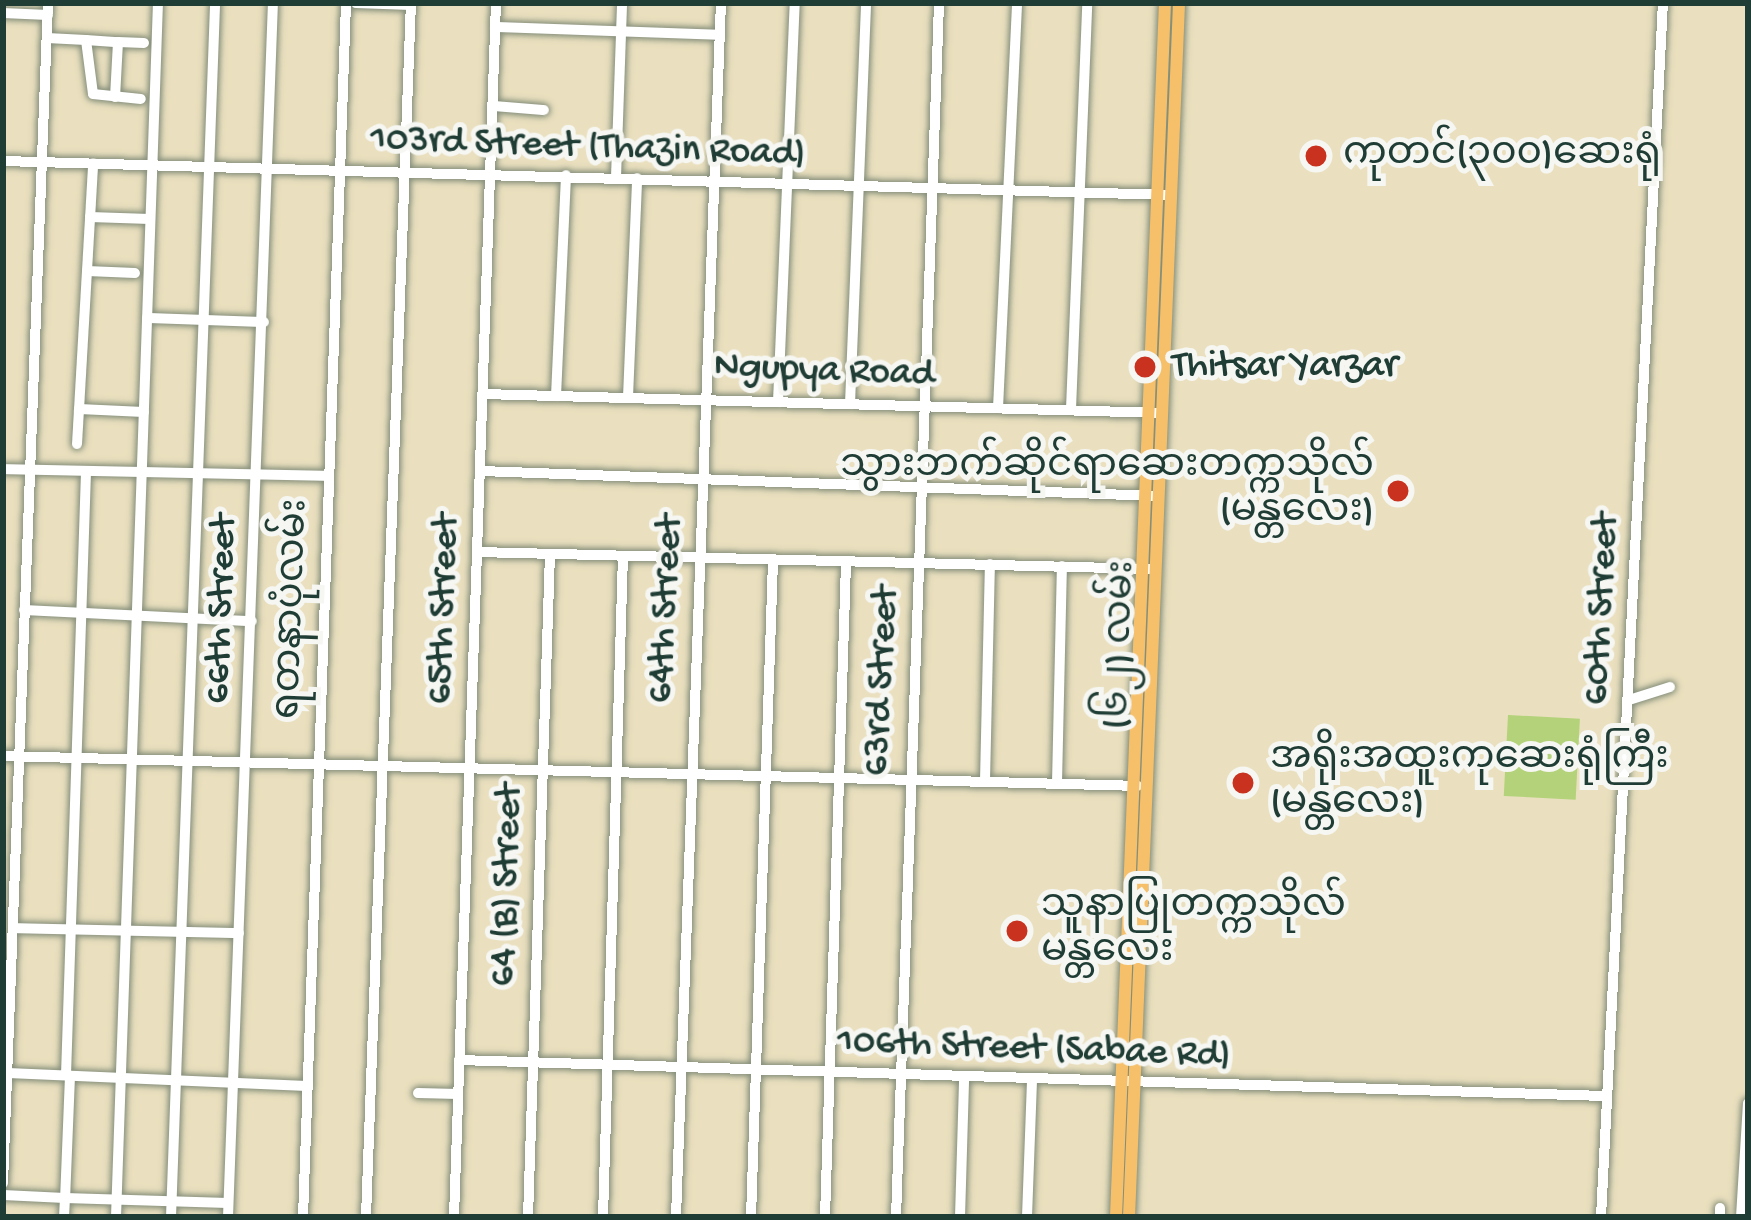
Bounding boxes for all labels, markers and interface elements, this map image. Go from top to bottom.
street label: 103rd Street (Thazin Road) [370,117,806,179]
place label: ကုတင်(၃၀၀)ဆေးရုံ [1343,133,1661,179]
marker: ကုတင်(၃၀၀)ဆေးရုံ [1300,140,1332,172]
place label: Thitsar Yarzar [1172,344,1398,390]
street label: Ngupya Road [713,345,935,399]
marker: Thitsar Yarzar [1129,351,1161,383]
place label: သွားဘက်ဆိုင်ရာဆေးတက္ကသိုလ် (မန္တလေး) [840,446,1374,537]
marker: သွားဘက်ဆိုင်ရာဆေးတက္ကသိုလ် (မန္တလေး) [1385,478,1411,504]
street label: ရတနာပုံလမ်း [267,498,321,720]
street label: 60th Street [1575,512,1631,706]
street label: 66th Street [196,513,250,705]
street label: 65th Street [418,513,472,705]
street label: 64th Street [639,514,695,704]
street label: (၆၂) လမ်း [1096,559,1148,731]
street label: 63rd Street [855,585,911,777]
place label: အရိုးအထူးကုဆေးရုံကြီး (မန္တလေး) [1270,738,1669,829]
marker: အရိုးအထူးကုဆေးရုံကြီး (မန္တလေး) [1227,767,1259,799]
street label: 64 (B) Street [481,783,535,987]
place label: သူနာပြုတက္ကသိုလ် မန္တလေး [1041,886,1346,977]
marker: သူနာပြုတက္ကသိုလ် မန္တလေး [1004,918,1030,944]
street label: 106th Street (Sabae Rd) [836,1020,1232,1080]

